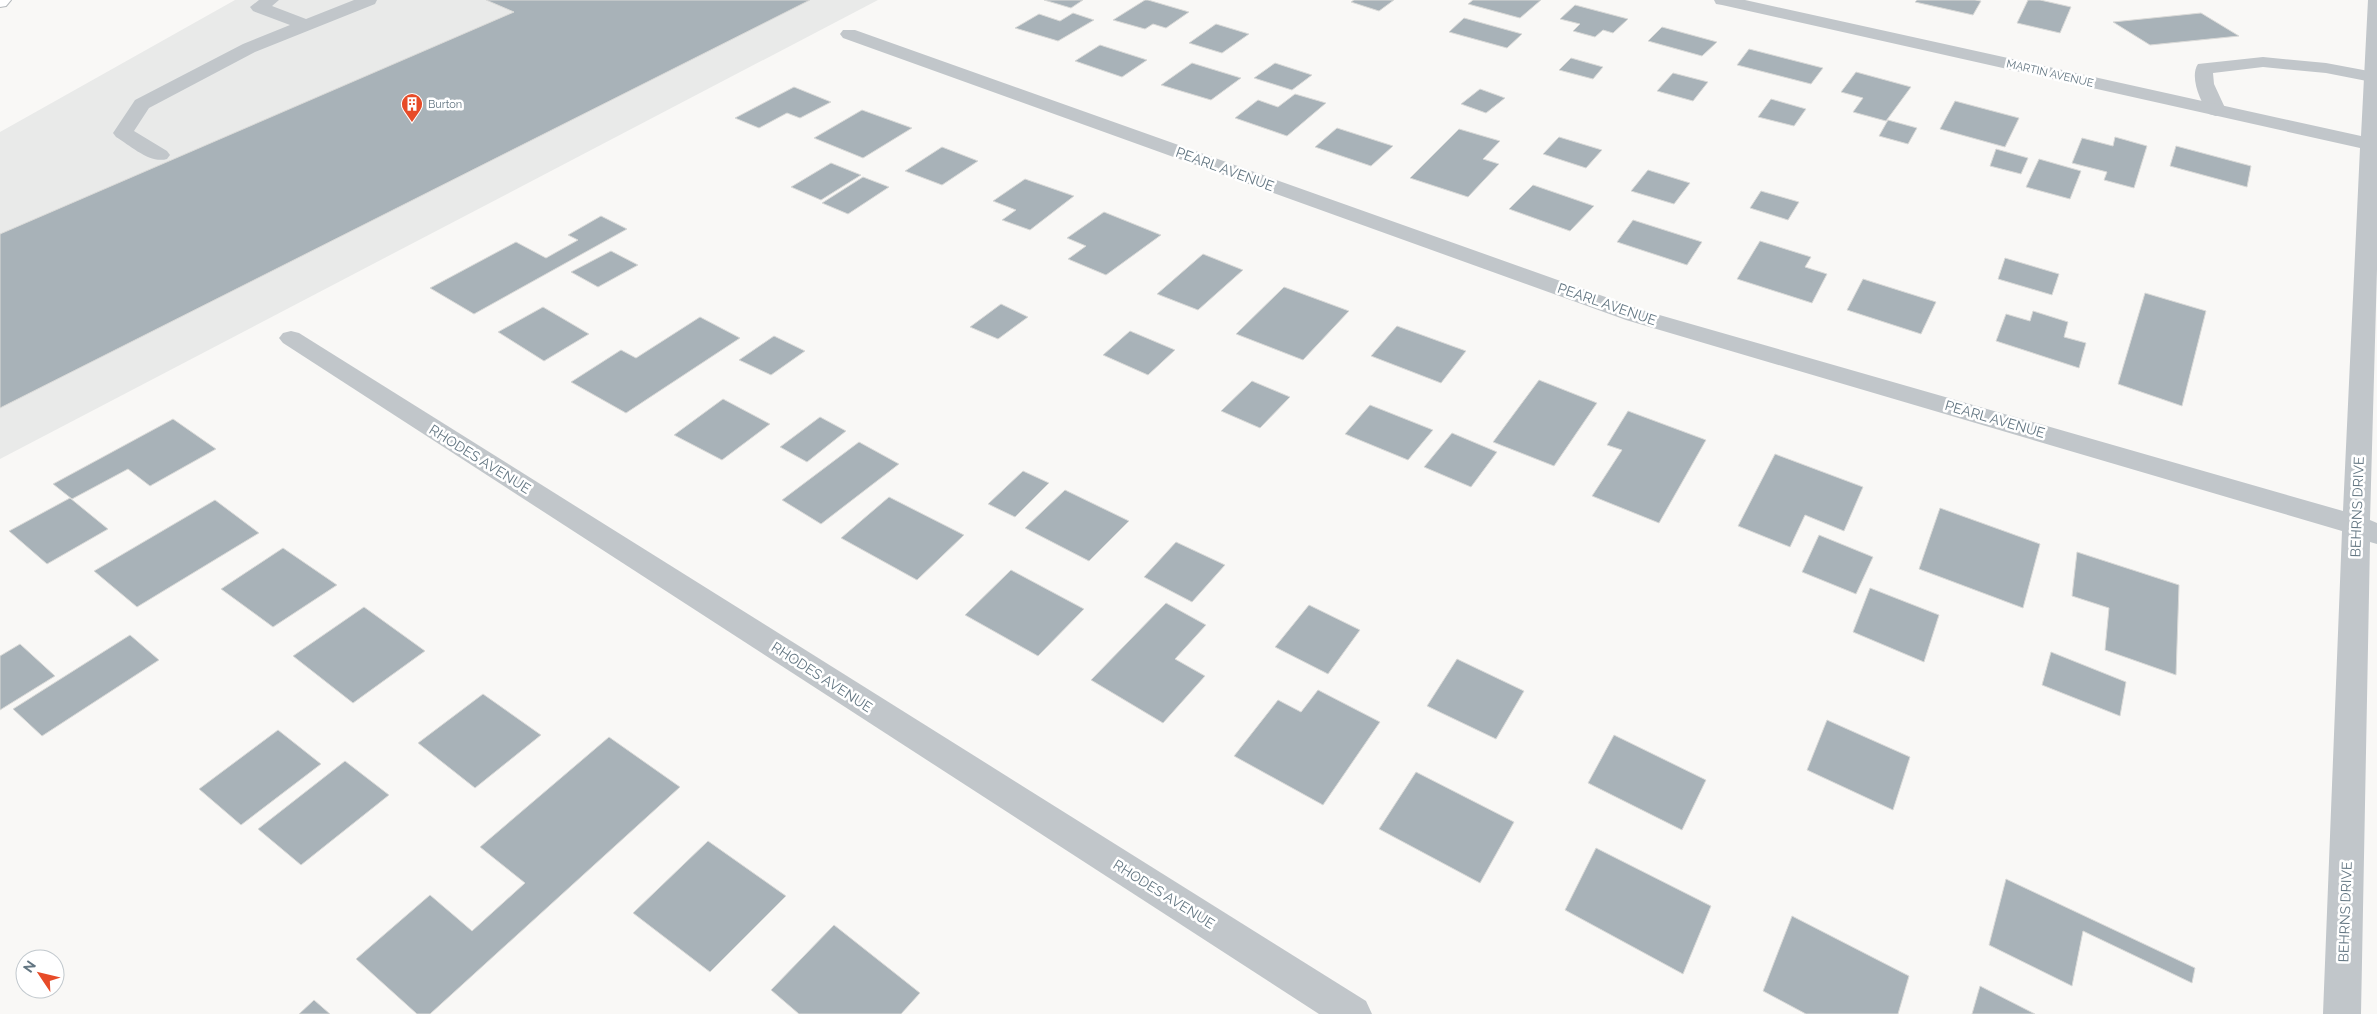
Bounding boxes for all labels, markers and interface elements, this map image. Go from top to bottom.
street label: MARTIN AVENUE [2005,57,2095,90]
building icon: Burton [400,92,424,123]
place label: Burton [428,98,462,111]
street label: PEARL AVENUE [1174,144,1276,194]
street label: PEARL AVENUE [1556,280,1658,328]
street label: PEARL AVENUE [1943,397,2047,441]
street label: RHODES AVENUE [426,421,534,497]
street label: BEHRNS DRIVE [2347,456,2367,558]
street label: RHODES AVENUE [769,639,875,715]
street label: RHODES AVENUE [1110,856,1218,932]
street label: BEHRNS DRIVE [2335,861,2355,963]
north arrow [15,949,65,999]
text: N [20,958,39,976]

